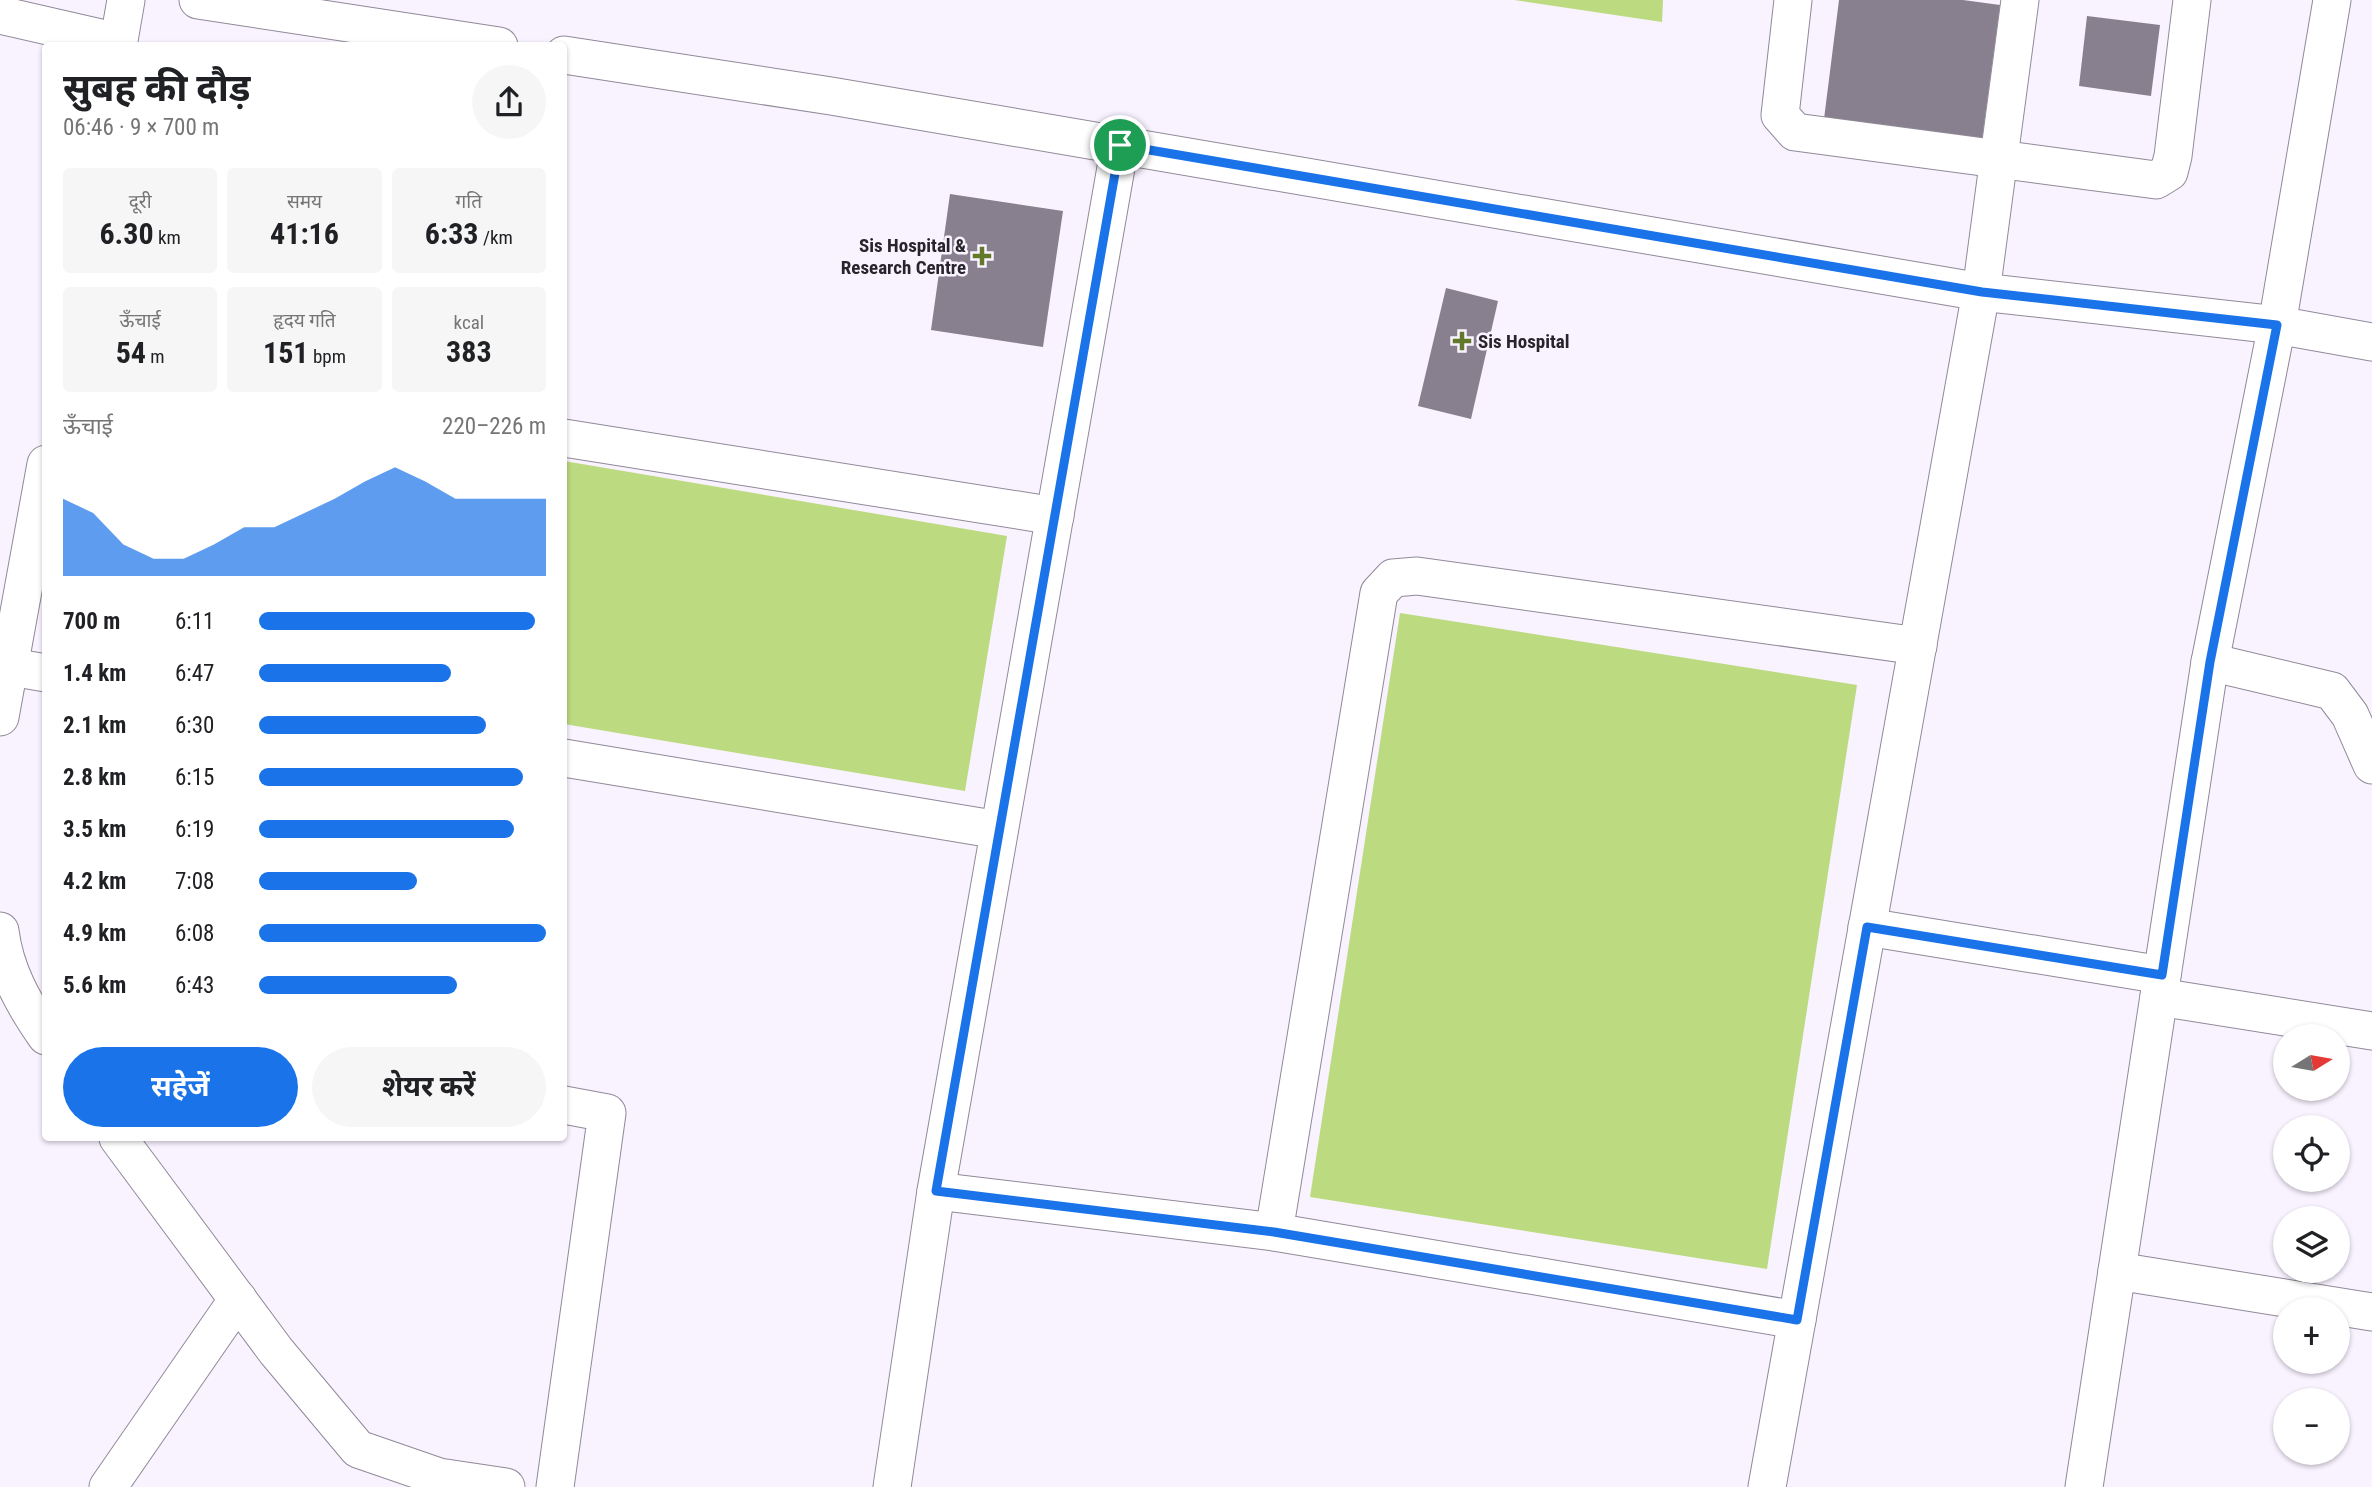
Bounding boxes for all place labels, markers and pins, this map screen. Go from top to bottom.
pin [1090,115,1150,175]
place label: Sis Hospital & Research Centre [841,234,966,279]
marker: Sis Hospital & Research Centre [972,246,992,266]
place label: Sis Hospital [1478,330,1570,353]
marker: Sis Hospital [1452,331,1472,351]

